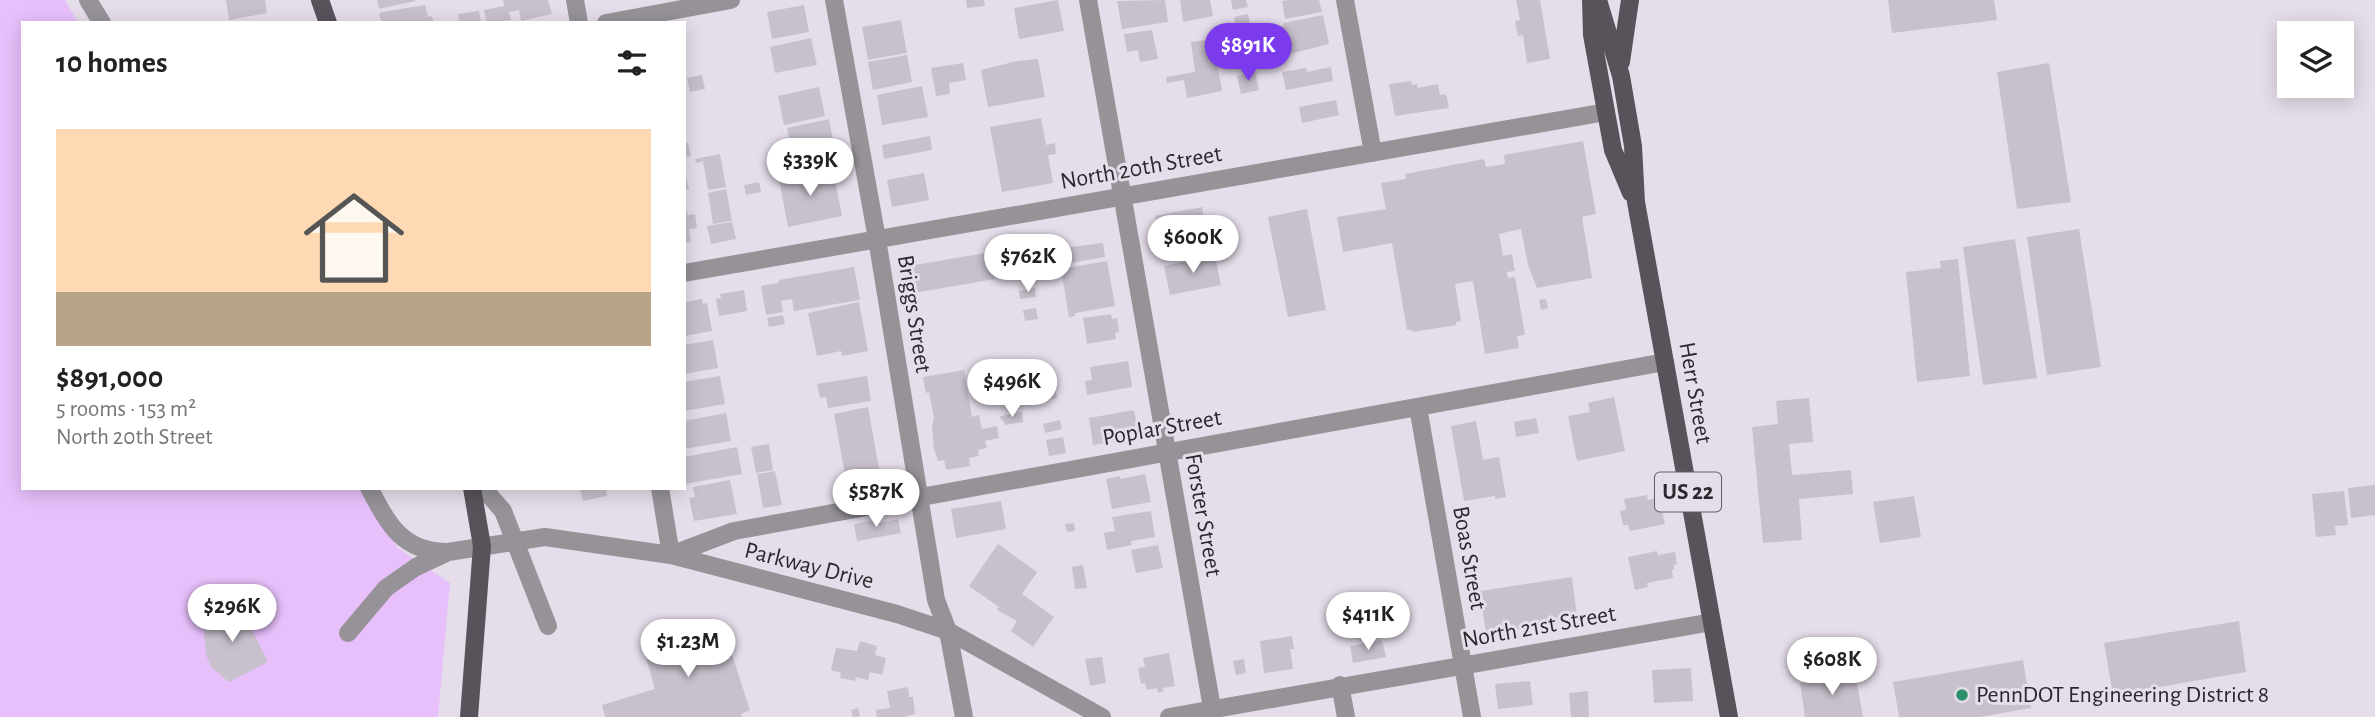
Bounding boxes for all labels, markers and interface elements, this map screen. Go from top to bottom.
map controls [2277,21,2354,98]
button: layers [2277,21,2354,98]
pin: $891K [1199,24,1297,83]
text: $891K [1221,34,1275,57]
icon: filters [613,44,651,82]
text: 10 homes [56,48,167,78]
pin: $339K [761,138,859,198]
street label: North 20th Street [1058,142,1224,194]
text: $339K [783,149,837,172]
icon: home [291,175,417,301]
pin: $600K [1144,216,1242,275]
text: $600K [1164,226,1222,249]
pin: $762K [979,234,1077,294]
text: $762K [1000,245,1056,268]
street label: Briggs Street [893,253,935,375]
street label: Herr Street [1674,340,1716,446]
pin: $496K [963,360,1061,419]
text: $891,000 [56,363,163,393]
text: $496K [983,370,1041,393]
text: 5 rooms · 153 m² [56,398,196,421]
street label: Poplar Street [1101,406,1224,450]
text: North 20th Street [56,426,213,449]
street label: Forster Street [1180,452,1226,579]
pin: $587K [827,470,925,529]
road number: US 22 [1655,472,1721,512]
text: $587K [849,480,904,503]
street label: Boas Street [1448,504,1490,612]
street label: Parkway Drive [742,538,876,594]
pin: $296K [183,584,281,644]
pin: $411K [1319,592,1417,652]
text: $296K [204,595,260,618]
street label: North 21st Street [1460,602,1618,652]
text: $411K [1342,603,1394,626]
pin: $1.23M [631,620,745,679]
text: $1.23M [657,630,719,653]
pin: $608K [1783,638,1881,697]
text: $608K [1803,648,1861,671]
place label: PennDOT Engineering District 8 [1976,683,2269,707]
marker: PennDOT Engineering District 8 [1954,687,1970,703]

